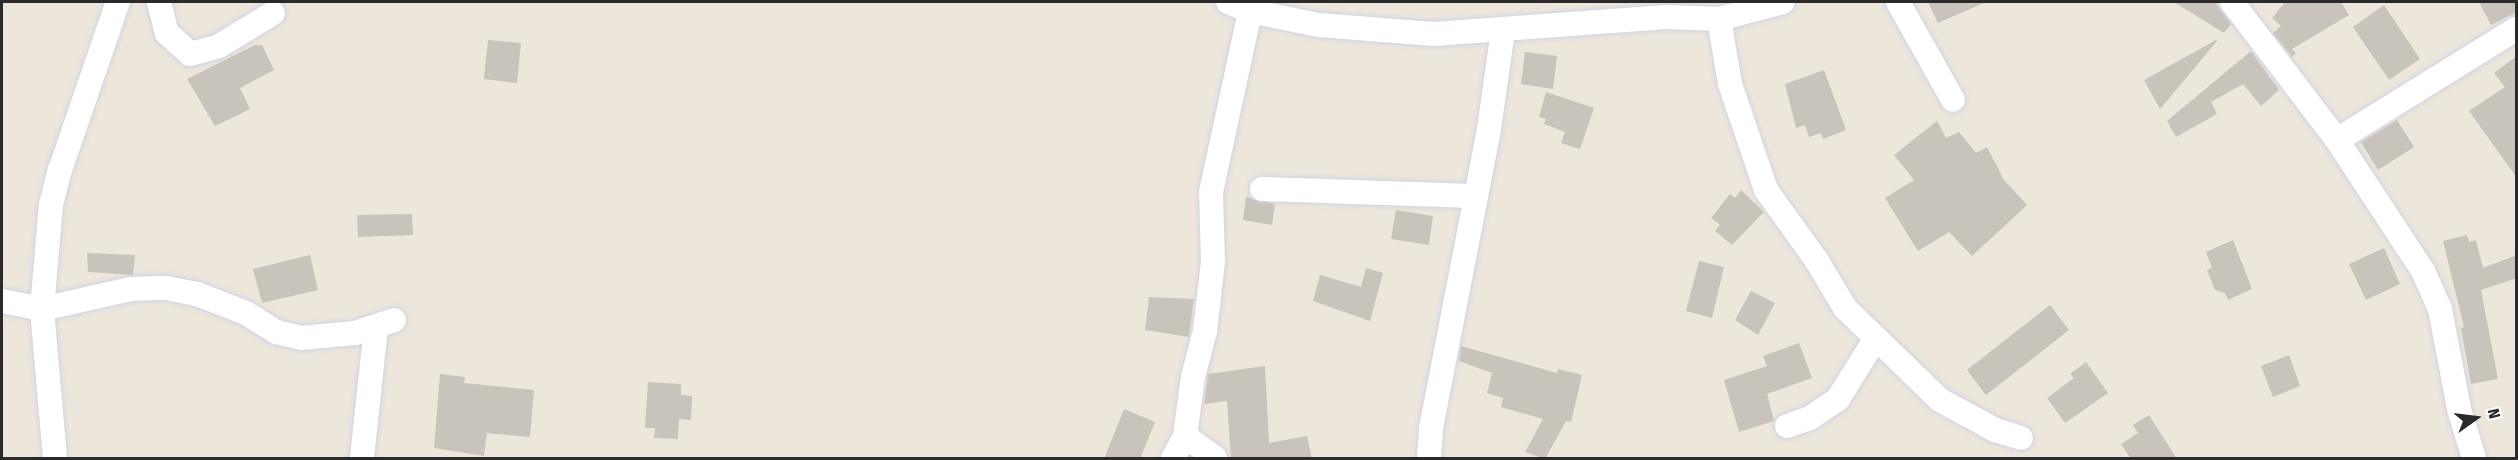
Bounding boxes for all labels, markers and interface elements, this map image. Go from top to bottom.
north arrow [2446,388,2506,448]
text: N [2484,407,2504,420]

